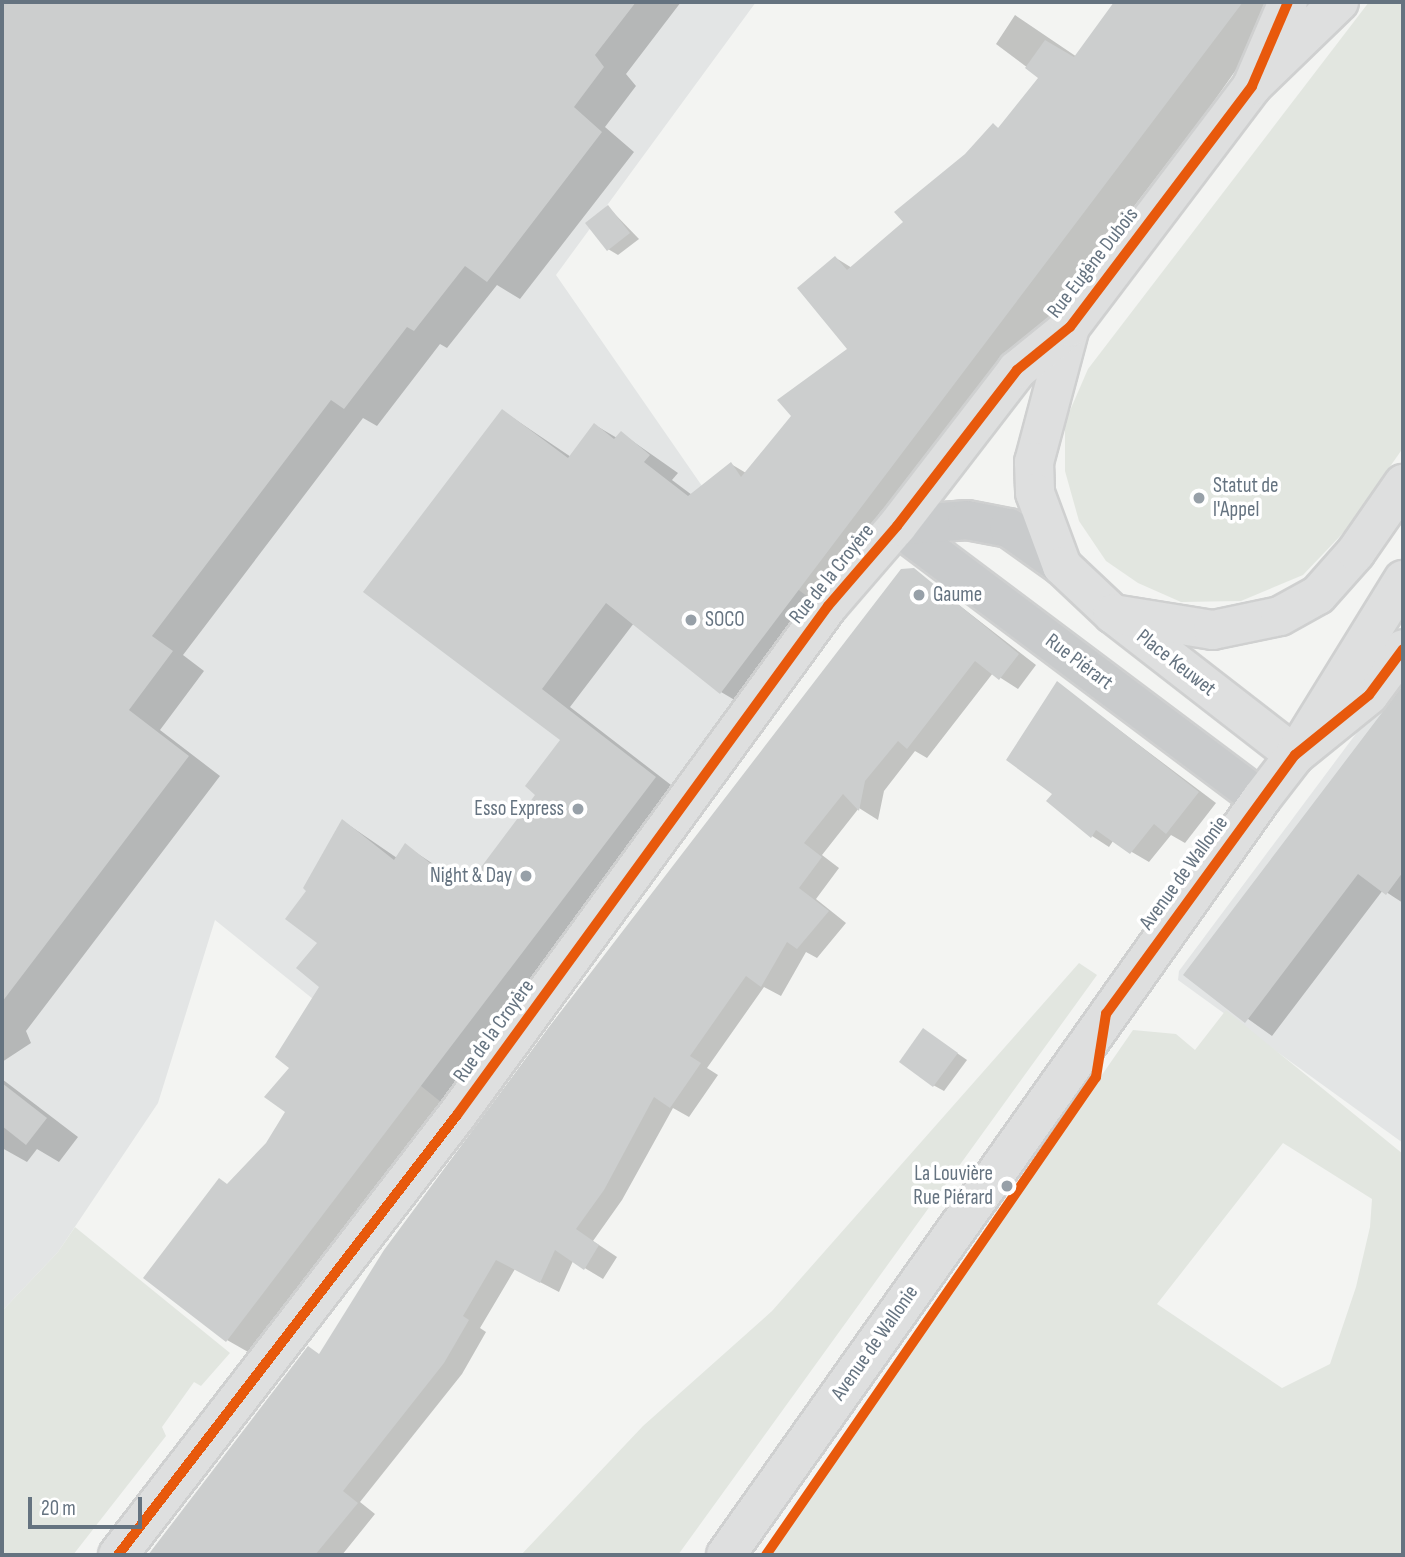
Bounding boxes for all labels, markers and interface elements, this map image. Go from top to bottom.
street label: Rue Eugène Dubois [1042,203,1144,323]
place label: Statut de l'Appel [1213,473,1278,523]
marker: Statut de l'Appel [1191,490,1207,506]
street label: Rue de la Croyère [784,519,880,629]
place label: Gaume [933,582,982,608]
marker: Gaume [911,587,927,603]
place label: SOCO [705,607,745,633]
marker: SOCO [683,612,699,628]
street label: Place Keuwet [1131,624,1221,702]
street label: Rue Piérart [1040,628,1118,696]
place label: Esso Express [474,796,564,822]
marker: Esso Express [570,801,586,817]
street label: Avenue de Wallonie [1134,811,1234,935]
place label: Night & Day [430,863,512,889]
marker: Night & Day [518,868,534,884]
street label: Rue de la Croyère [448,975,540,1087]
place label: La Louvière Rue Piérard [913,1161,993,1211]
marker: La Louvière Rue Piérard [999,1178,1015,1194]
street label: Avenue de Wallonie [826,1281,924,1405]
scale bar [32,1484,145,1528]
text: 20 m [41,1496,76,1521]

